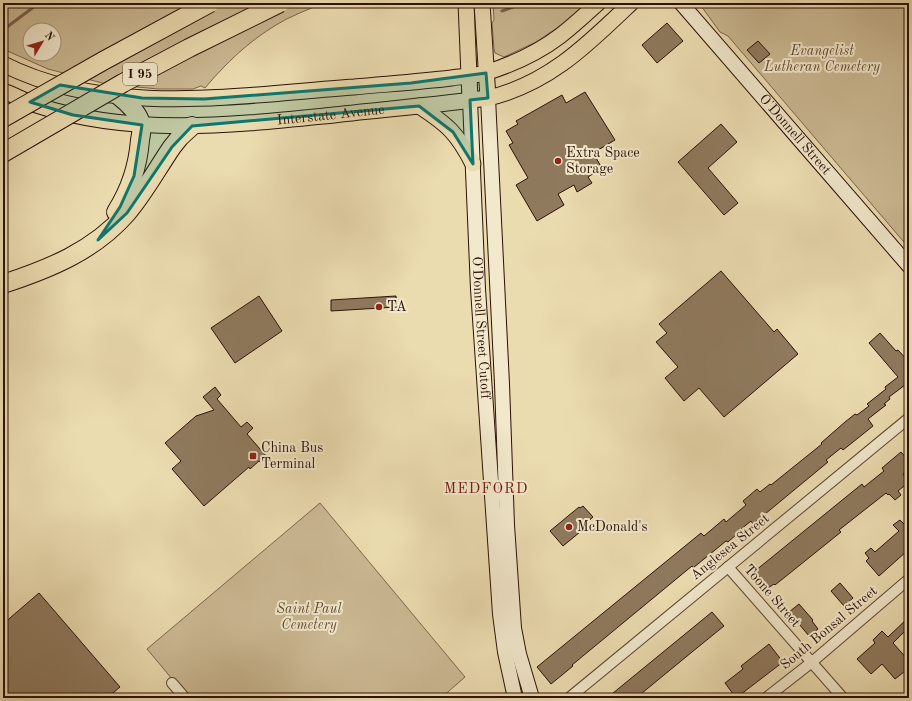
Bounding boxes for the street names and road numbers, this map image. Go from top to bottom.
road number: I 95 [123,63,157,85]
street label: O'Donnell Street [757,92,833,177]
street label: Interstate Avenue [276,103,385,128]
street label: O'Donnell Street Cutoff [470,256,493,401]
street label: Anglesea Street [688,511,772,583]
street label: Toone Street [741,562,803,630]
street label: South Bonsal Street [778,584,880,672]

